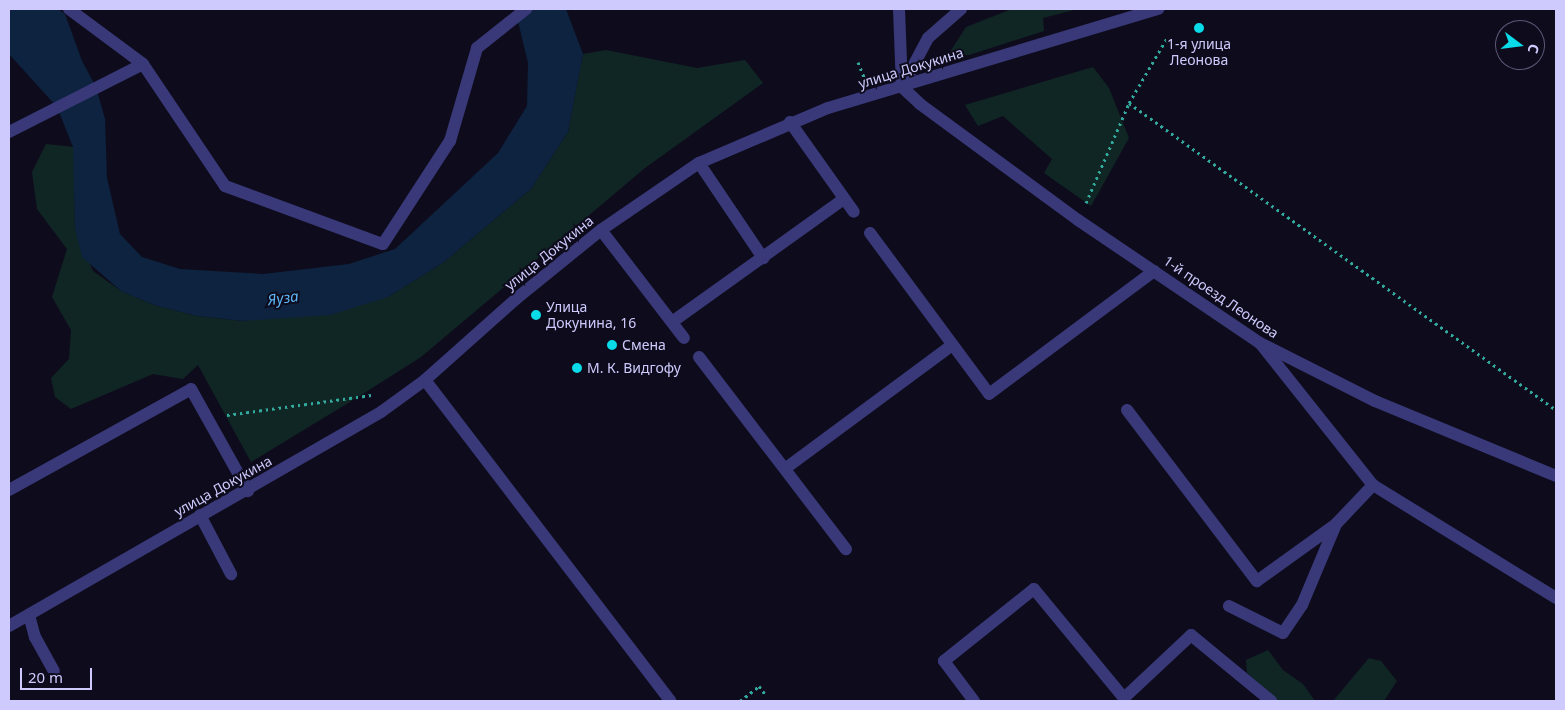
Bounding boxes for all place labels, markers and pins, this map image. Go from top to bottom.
marker: 1-я улица Леонова [1193,22,1205,34]
place label: 1-я улица Леонова [1167,36,1231,68]
place label: Улица Докунина, 16 [546,299,636,332]
marker: Улица Докунина, 16 [530,309,542,321]
place label: Смена [622,337,666,353]
marker: Смена [606,339,618,351]
place label: М. К. Видгофу [587,360,681,376]
marker: М. К. Видгофу [571,362,583,374]

